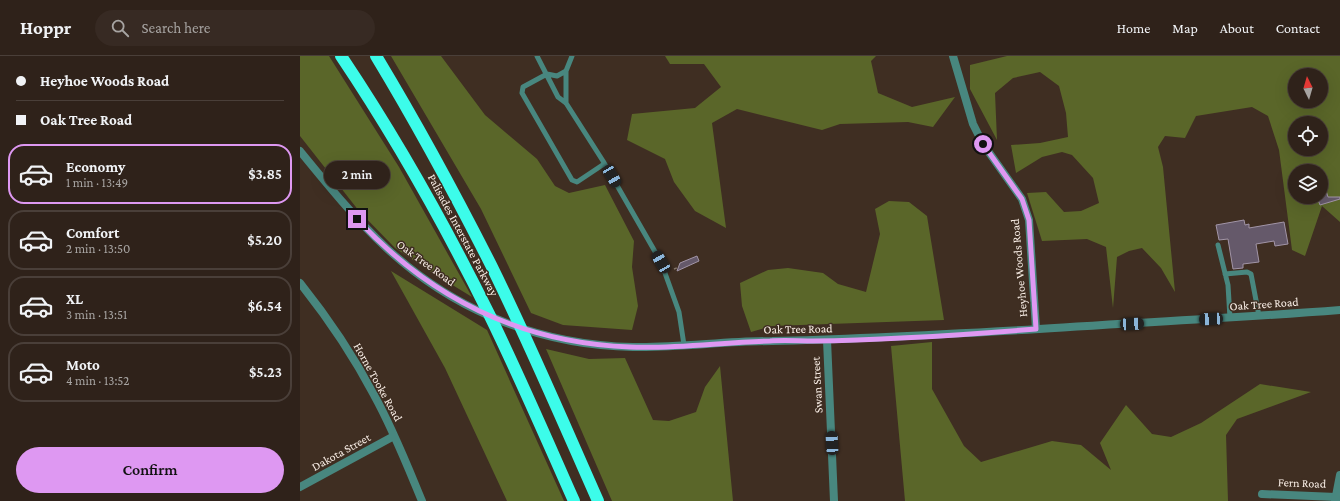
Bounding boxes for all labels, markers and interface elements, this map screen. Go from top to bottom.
search box [95,10,375,46]
text: Hoppr [20,17,71,38]
icon: search [109,17,131,39]
text: Search here [141,20,210,36]
text: Home [1117,20,1150,36]
text: Map [1172,20,1198,36]
text: About [1220,20,1254,36]
text: Contact [1276,20,1320,36]
north arrow [1288,68,1328,108]
map controls [1288,68,1328,204]
text: Heyhoe Woods Road [40,73,169,89]
text: Oak Tree Road [40,112,132,128]
button: locate [1288,116,1328,156]
route start [974,135,992,153]
icon: car [18,156,54,192]
text: Economy [66,159,125,175]
callout: 2 min [324,161,390,189]
car [601,163,623,189]
button: layers [1288,164,1328,204]
text: $3.85 [248,166,282,182]
text: 2 min [342,167,372,182]
street label: Palisades Interstate Parkway [425,171,501,299]
text: 1 min · 13:49 [66,175,128,190]
route end [348,210,366,228]
street label: Heyhoe Woods Road [1008,218,1030,318]
icon: car [18,222,54,258]
text: Comfort [66,225,120,241]
text: $5.20 [247,232,282,248]
street label: Oak Tree Road [394,237,459,289]
text: 2 min · 13:50 [66,241,130,256]
car [650,249,672,275]
icon: car [18,288,54,324]
text: XL [66,291,83,307]
street label: Oak Tree Road [1229,295,1300,313]
text: $6.54 [248,298,282,314]
text: 3 min · 13:51 [66,307,127,322]
car [1199,312,1223,326]
car [1120,317,1144,331]
street label: Oak Tree Road [763,321,833,337]
street label: Horne Tooke Road [351,340,406,424]
icon: car [18,354,54,390]
street label: Swan Street [808,355,825,414]
text: Moto [66,357,100,373]
text: $5.23 [249,364,282,380]
text: 4 min · 13:52 [66,373,129,388]
street label: Dakota Street [309,430,374,474]
car [825,431,839,455]
button: Confirm [16,447,284,493]
street label: Fern Road [1278,475,1327,491]

